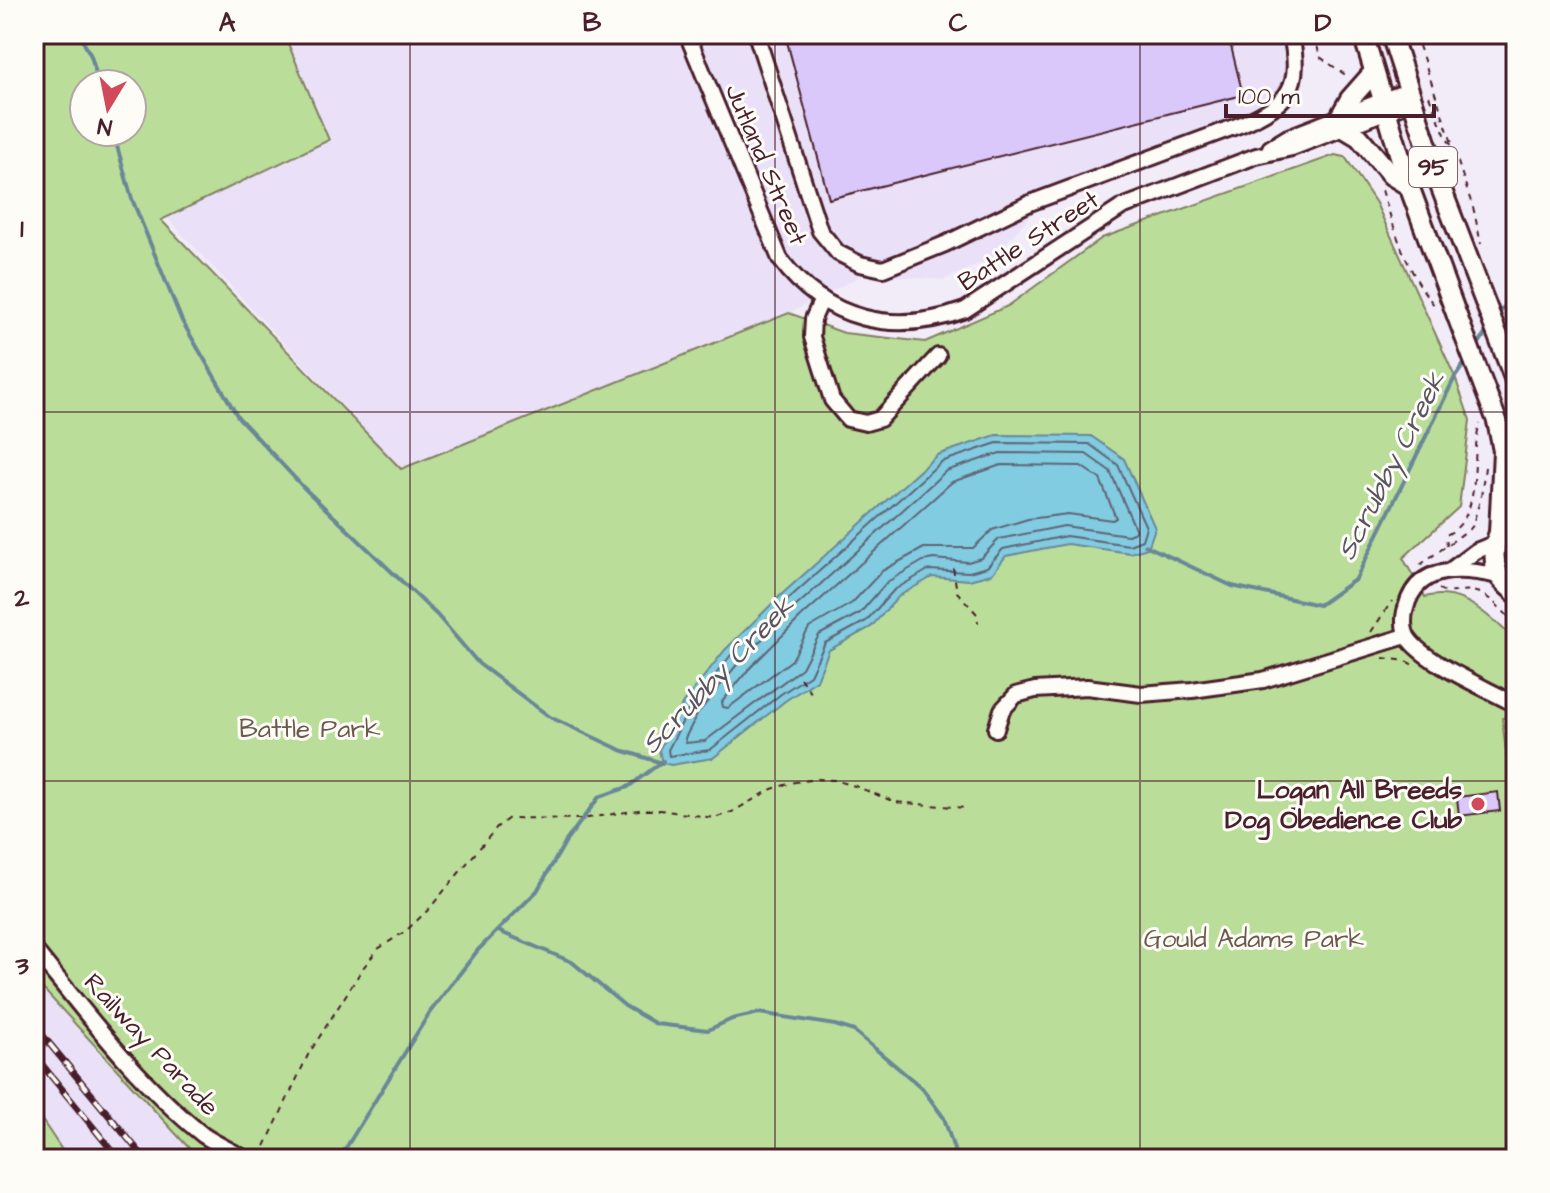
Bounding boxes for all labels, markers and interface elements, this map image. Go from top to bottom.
text: A [219,5,236,41]
text: B [583,5,602,41]
text: C [949,5,968,41]
text: D [1315,5,1332,41]
north arrow [68,68,148,148]
scale bar [1226,68,1434,118]
street label: Jutland Street [716,78,816,251]
text: 100 m [1238,80,1300,114]
text: N [95,110,114,143]
road number: 95 [1409,147,1457,187]
street label: Battle Street [951,181,1106,300]
text: 1 [20,211,24,247]
water label: Scrubby Creek [1327,364,1457,567]
text: 2 [14,580,30,616]
water label: Scrubby Creek [632,587,805,763]
park label: Battle Park [239,711,381,747]
place label: Logan All Breeds Dog Obedience Club [1225,772,1462,841]
marker: Logan All Breeds Dog Obedience Club [1469,795,1487,813]
park label: Gould Adams Park [1144,921,1364,957]
text: 3 [14,948,29,984]
street label: Railway Parade [74,965,227,1125]

